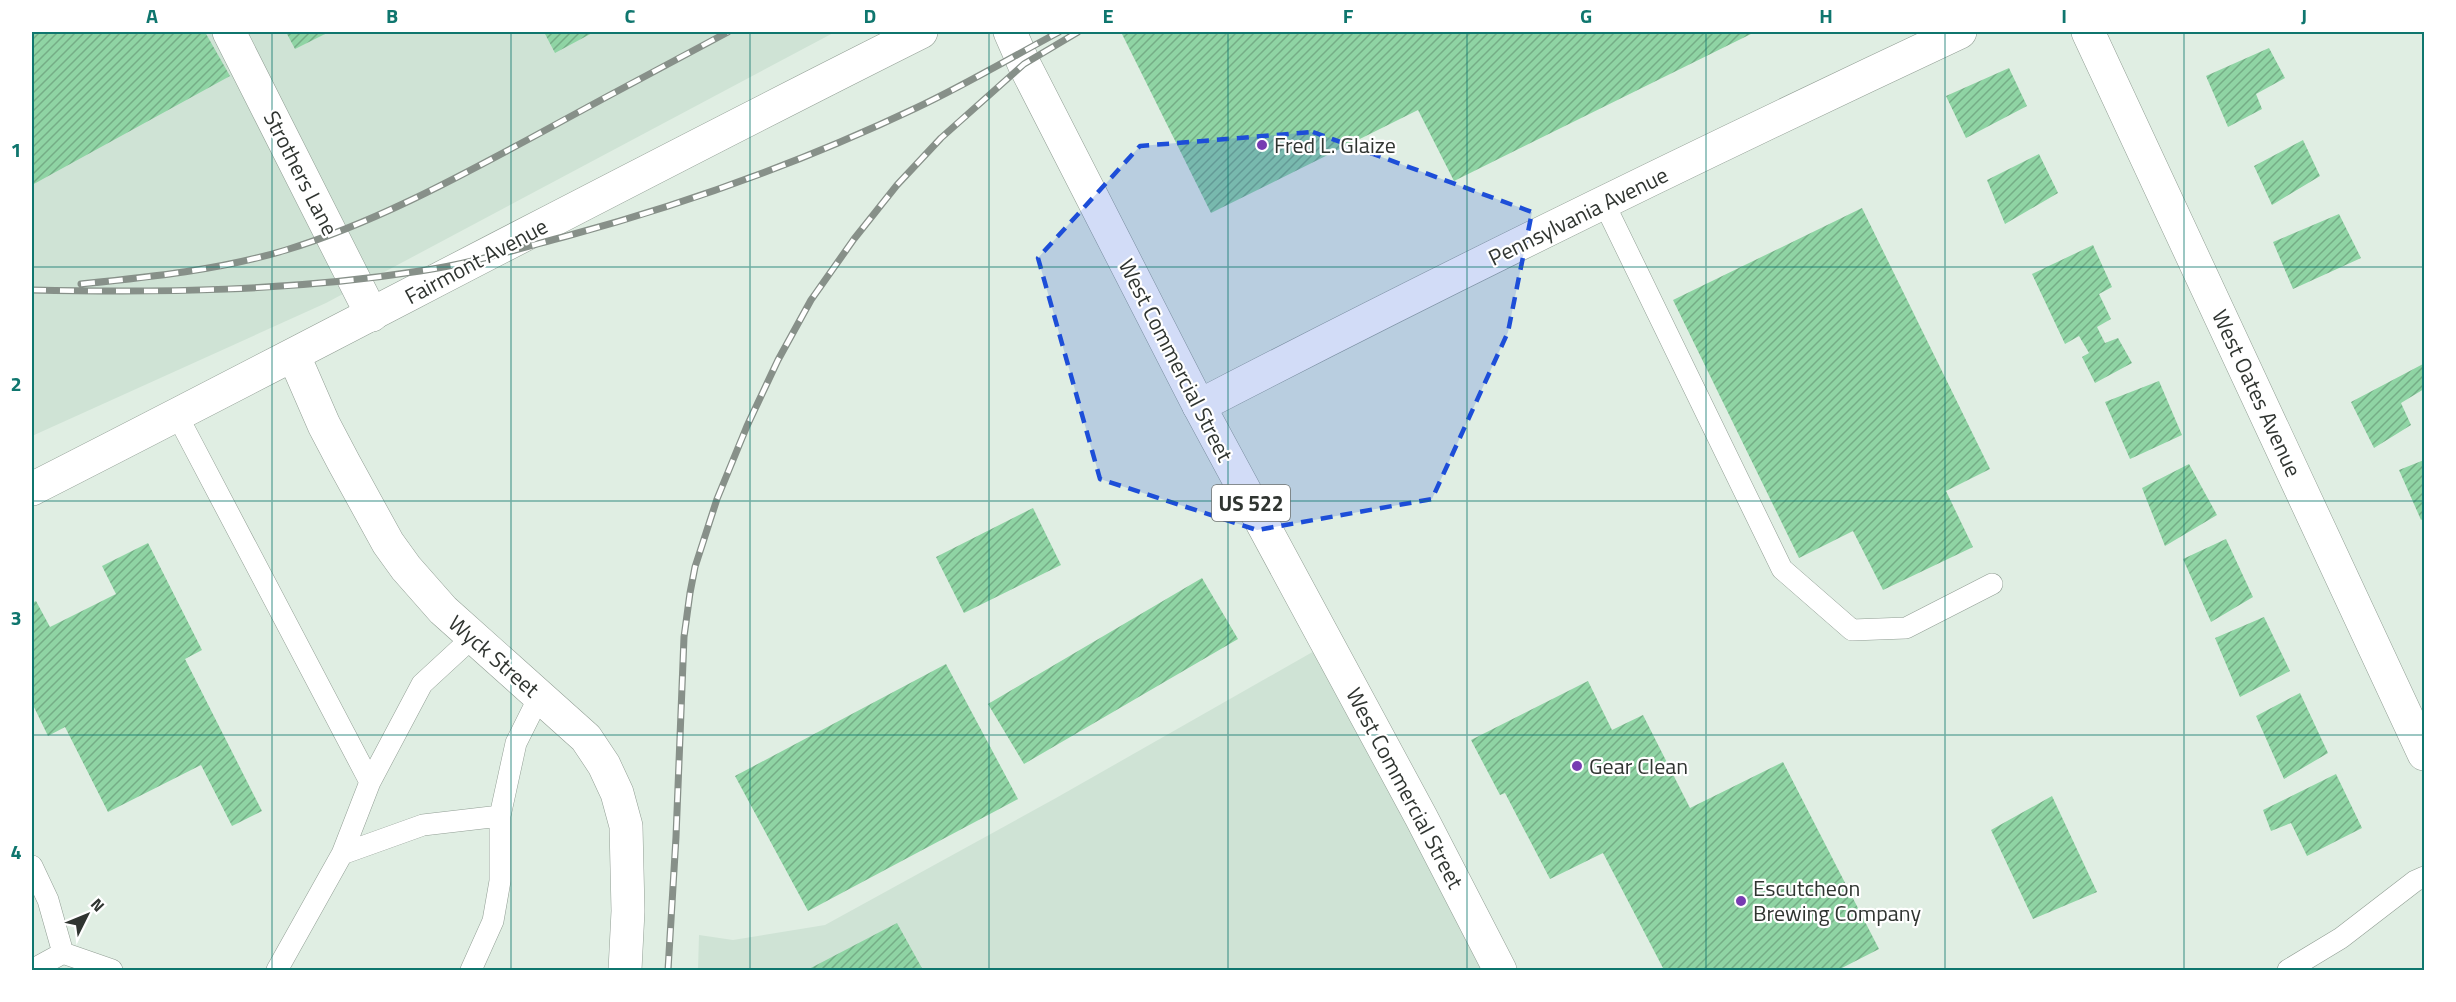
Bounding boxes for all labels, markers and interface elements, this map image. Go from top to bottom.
text: A [146,0,158,31]
text: B [386,0,398,31]
text: C [625,0,636,31]
text: D [864,0,876,31]
text: E [1102,0,1114,31]
text: F [1343,0,1354,31]
text: G [1580,0,1592,31]
text: H [1819,0,1833,31]
text: I [2061,0,2067,31]
text: J [2301,0,2307,31]
street label: Strothers Lane [255,105,347,241]
place label: Fred L. Glaize [1274,128,1396,162]
text: 1 [10,134,22,165]
marker: Fred L. Glaize [1255,138,1269,152]
street label: Pennsylvania Avenue [1482,158,1674,274]
street label: Fairmont Avenue [399,209,553,313]
street label: West Commercial Street [1110,253,1242,468]
street label: West Oates Avenue [2203,304,2311,482]
text: 2 [10,368,22,399]
road number: US 522 [1212,485,1290,521]
text: 3 [10,602,22,633]
street label: Wyck Street [441,607,547,706]
street label: West Commercial Street [1337,681,1473,895]
place label: Gear Clean [1589,749,1688,783]
marker: Gear Clean [1570,759,1584,773]
text: 4 [10,836,22,867]
place label: Escutcheon Brewing Company [1753,871,1922,930]
north arrow [57,885,117,945]
text: N [85,893,111,917]
marker: Escutcheon Brewing Company [1734,894,1748,908]

